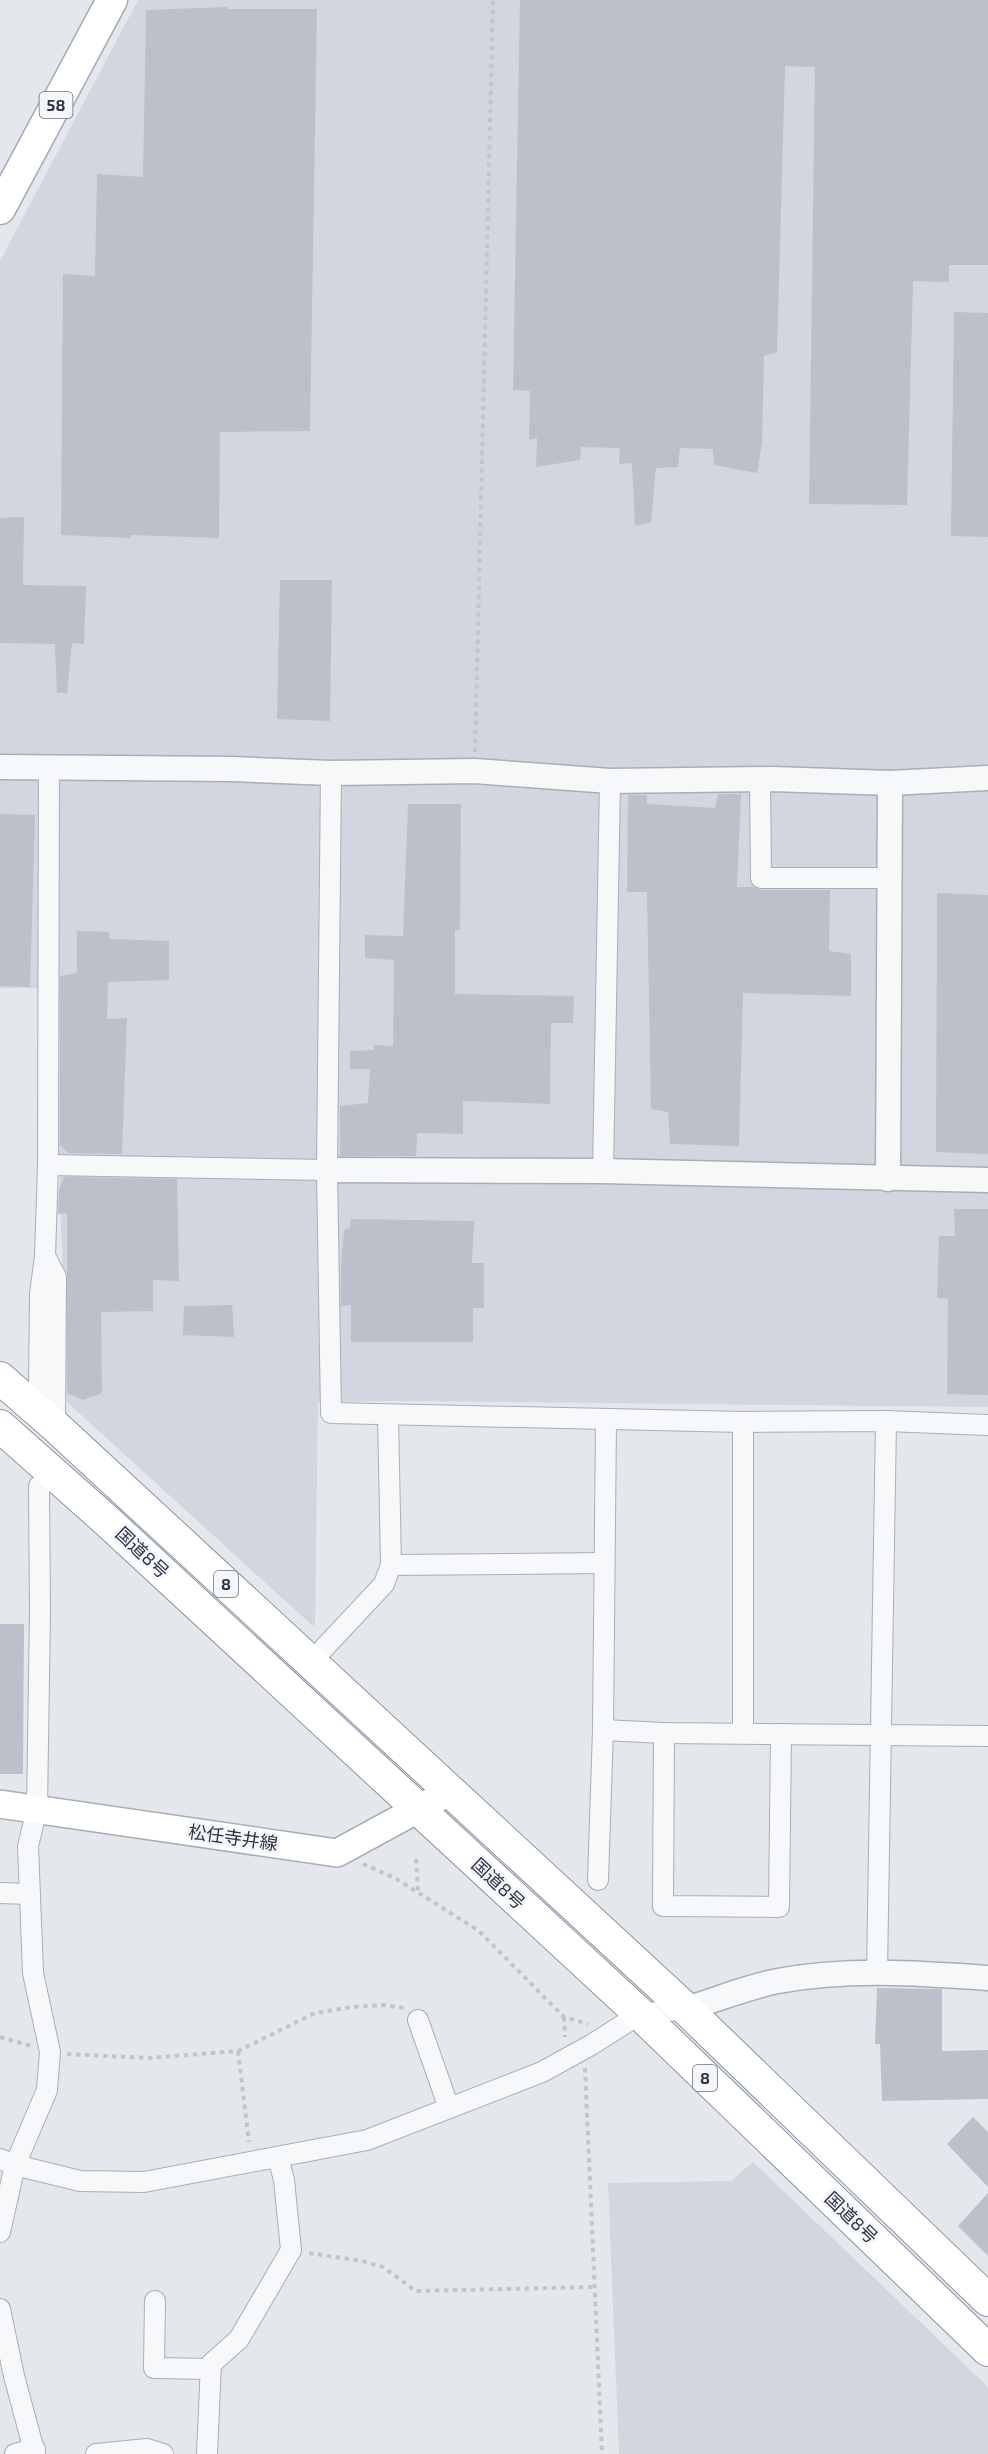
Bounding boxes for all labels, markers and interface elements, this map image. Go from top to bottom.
road number: 58 [40,92,72,118]
street label: 国道8号 [111,1522,174,1582]
road number: 8 [214,1571,238,1597]
street label: 松任寺井線 [187,1820,279,1854]
street label: 国道8号 [467,1853,530,1913]
road number: 8 [693,2065,717,2091]
street label: 国道8号 [821,2187,883,2248]

